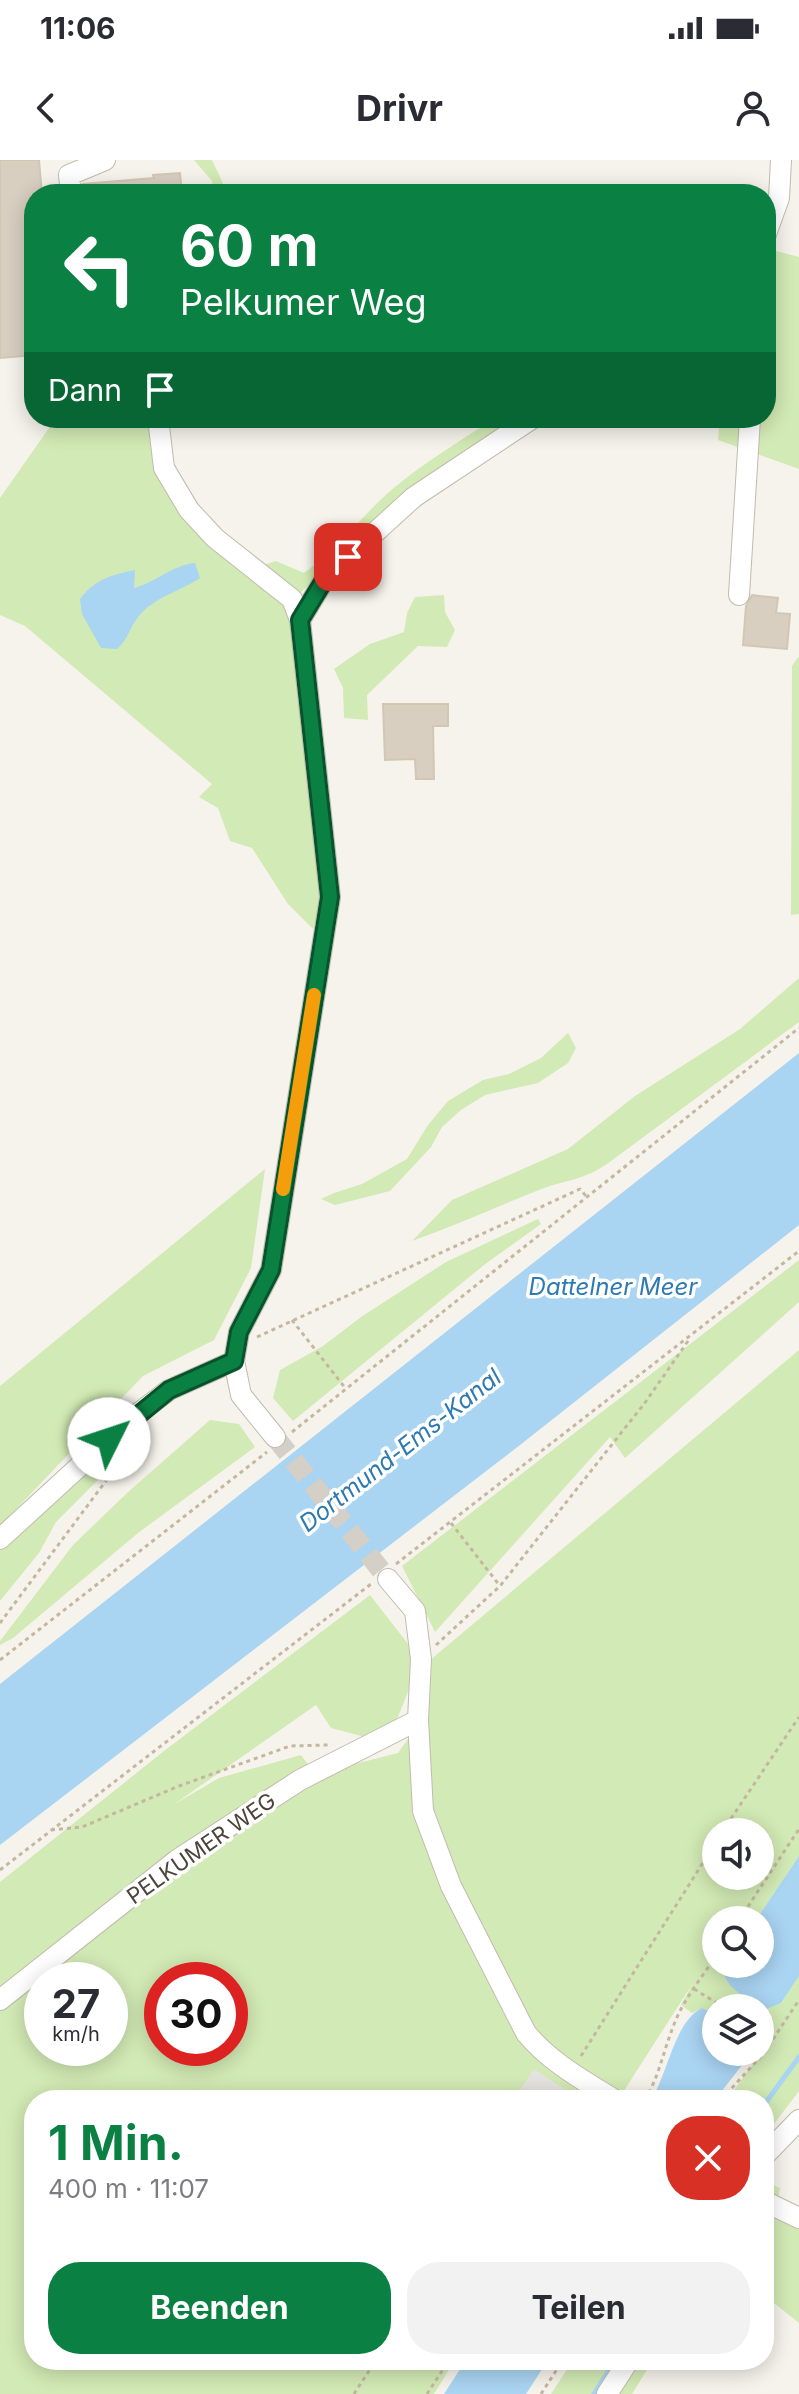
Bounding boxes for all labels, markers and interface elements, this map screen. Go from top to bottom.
text: 11:06 [40,10,116,46]
icon: back [24,86,68,130]
text: Drivr [356,86,443,130]
icon: person [731,86,775,130]
text: 60 m [180,212,319,280]
icon: left [48,216,152,320]
text: Pelkumer Weg [180,280,426,324]
icon: arrive [138,368,182,412]
text: Dann [48,372,122,408]
pin [314,523,382,591]
icon: arrive [326,535,370,579]
water label: Dattelner Meer [529,1272,698,1301]
water label: Dortmund-Ems-Kanal [293,1362,507,1538]
position arrow [67,1397,151,1481]
street label: PELKUMER WEG [122,1787,280,1909]
map controls [702,1818,774,2066]
button: sound [702,1818,774,1890]
button: search [702,1906,774,1978]
speed limit sign: 30 [144,1962,248,2066]
text: 27 [52,1979,100,2028]
button: layers [702,1994,774,2066]
text: km/h [52,2022,100,2046]
text: 1 Min. [48,2113,184,2172]
button: close [666,2116,750,2200]
text: 400 m · 11:07 [48,2173,209,2204]
button: Beenden [48,2262,391,2354]
button: Teilen [407,2262,750,2354]

